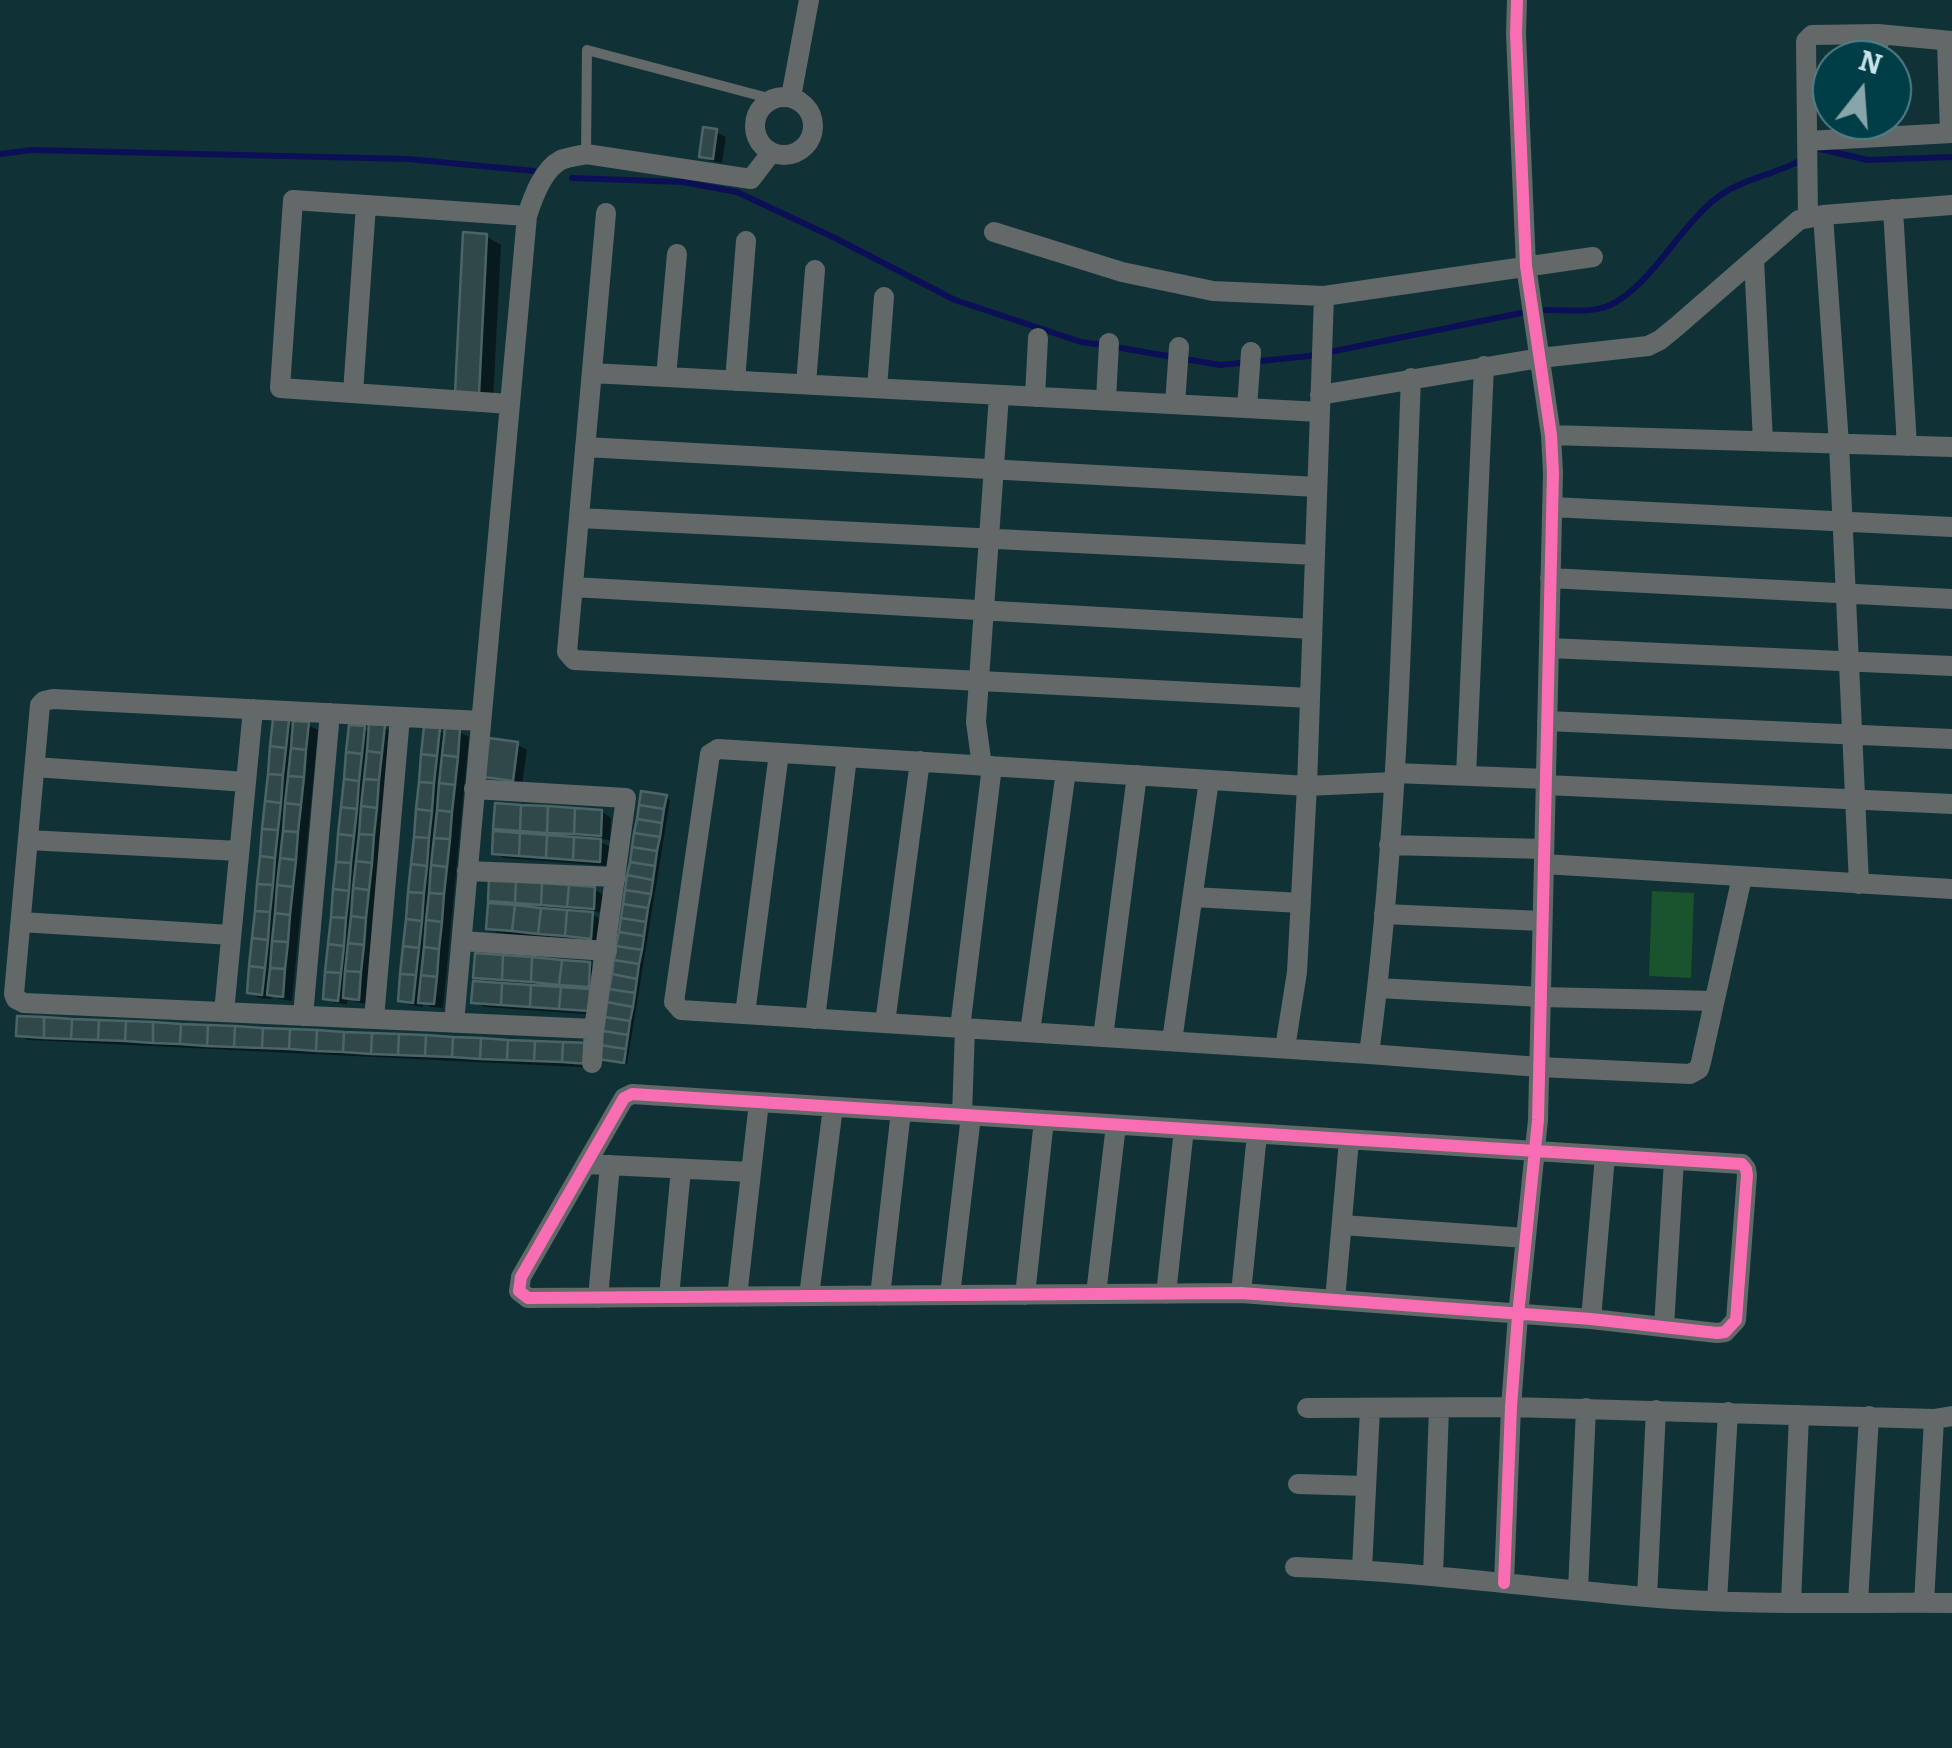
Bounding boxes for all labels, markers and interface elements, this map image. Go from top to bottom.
north arrow [1812,40,1912,140]
text: N [1855,44,1885,82]

